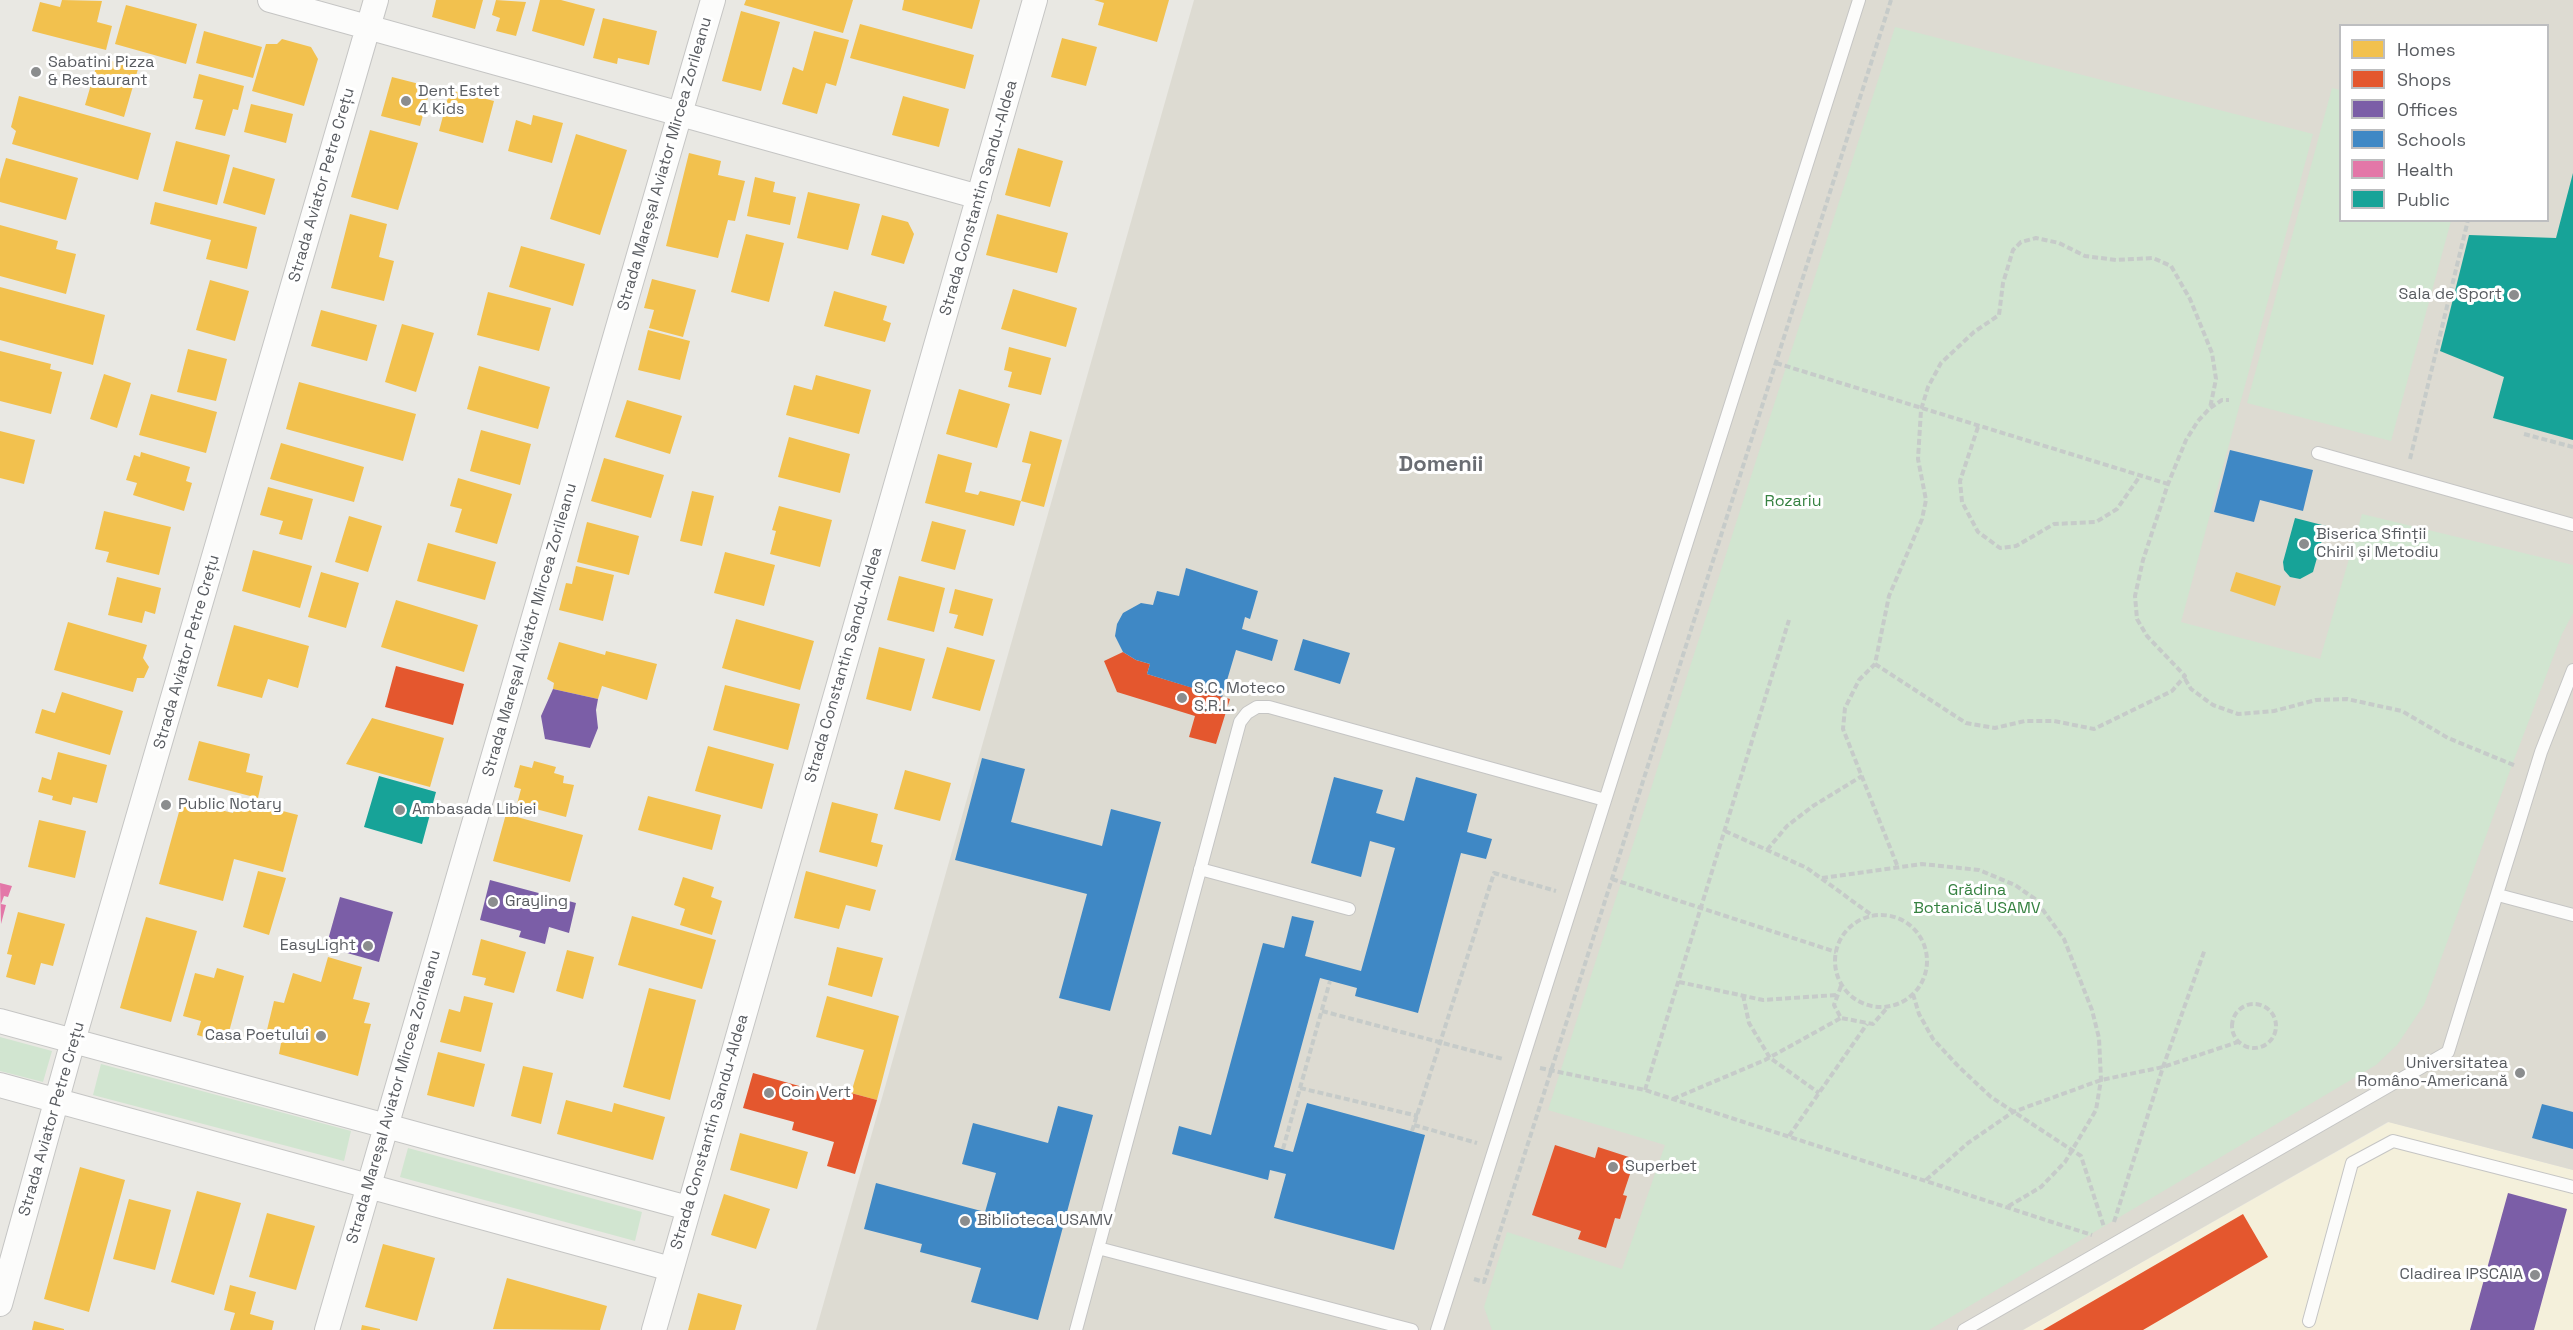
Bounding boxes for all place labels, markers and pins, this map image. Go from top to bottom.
place label: Sabatini Pizza & Restaurant [48,53,154,91]
marker: Sabatini Pizza & Restaurant [29,65,43,79]
place label: Dent Estet 4 Kids [418,82,500,120]
marker: Dent Estet 4 Kids [399,94,413,108]
place label: Sala de Sport [2398,285,2502,305]
marker: Sala de Sport [2507,288,2521,302]
place label: Biserica Sfinții Chiril și Metodiu [2316,525,2438,563]
marker: Biserica Sfinții Chiril și Metodiu [2297,537,2311,551]
place label: S.C. Moteco S.R.L. [1194,679,1285,717]
marker: S.C. Moteco S.R.L. [1175,691,1189,705]
place label: Public Notary [178,795,282,815]
marker: Public Notary [159,798,173,812]
place label: Ambasada Libiei [412,800,537,820]
marker: Ambasada Libiei [393,803,407,817]
place label: Grayling [505,892,568,912]
marker: Grayling [486,895,500,909]
place label: EasyLight [280,936,356,956]
marker: EasyLight [361,939,375,953]
place label: Casa Poetului [205,1026,309,1046]
marker: Casa Poetului [314,1029,328,1043]
place label: Universitatea Româno-Americană [2357,1054,2508,1092]
marker: Universitatea Româno-Americană [2513,1066,2527,1080]
place label: Coin Vert [781,1083,851,1103]
marker: Coin Vert [762,1086,776,1100]
place label: Superbet [1625,1157,1697,1177]
marker: Superbet [1606,1160,1620,1174]
place label: Biblioteca USAMV [977,1211,1113,1231]
marker: Biblioteca USAMV [958,1214,972,1228]
place label: Cladirea IPSCAIA [2400,1265,2523,1285]
marker: Cladirea IPSCAIA [2528,1268,2542,1282]

